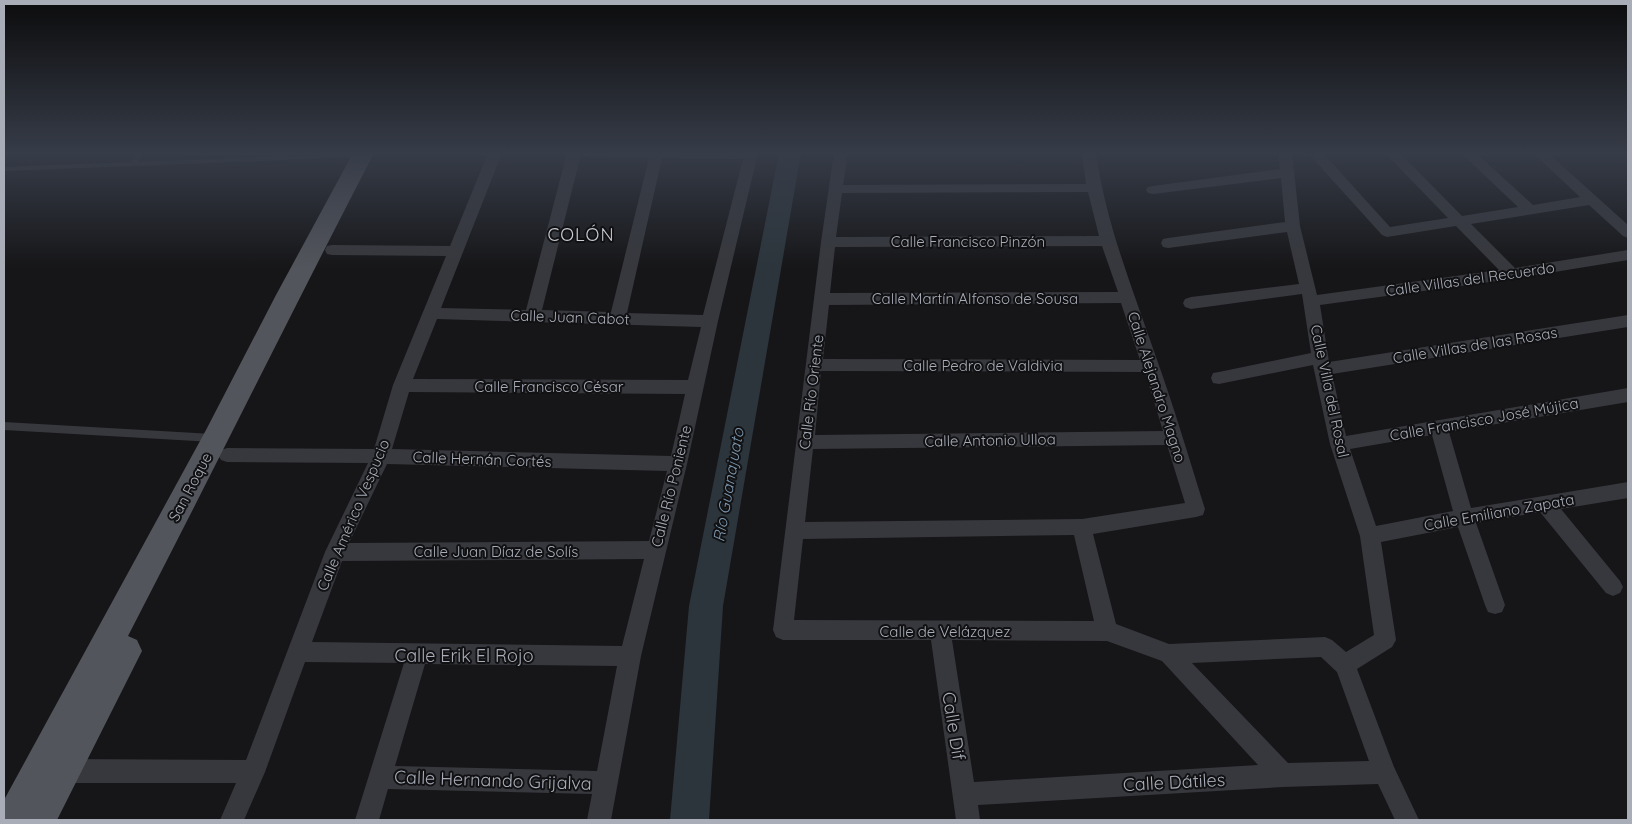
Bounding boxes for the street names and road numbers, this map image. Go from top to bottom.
street label: Calle Francisco Pinzón [891,232,1045,251]
street label: Calle Villas del Recuerdo [1384,258,1556,300]
street label: Calle Martín Alfonso de Sousa [872,289,1078,308]
street label: Calle Juan Cabot [510,305,630,329]
street label: Calle Alejandro Magno [1124,309,1190,465]
street label: Calle Villa del Rosal [1307,323,1353,459]
street label: Calle Villas de las Rosas [1391,323,1559,367]
street label: Calle Río Oriente [795,333,827,451]
street label: Calle Pedro de Valdivia [903,356,1063,375]
street label: Calle Francisco César [474,377,624,396]
street label: Calle Francisco José Mújica [1388,393,1580,445]
street label: Calle Río Poniente [647,423,695,549]
street label: Calle Antonio Ulloa [924,429,1056,451]
street label: Calle Américo Vespucio [312,436,394,594]
street label: Calle Hernán Cortés [412,447,552,471]
street label: San Roque [164,449,216,525]
street label: Calle Emiliano Zapata [1422,489,1576,535]
street label: Calle Juan Díaz de Solís [414,542,578,561]
street label: Calle de Velázquez [880,622,1010,641]
street label: Calle Erik El Rojo [394,644,534,667]
street label: Calle Dif [937,690,971,762]
street label: Calle Hernando Grijalva [394,765,592,795]
street label: Calle Dátiles [1122,768,1226,796]

